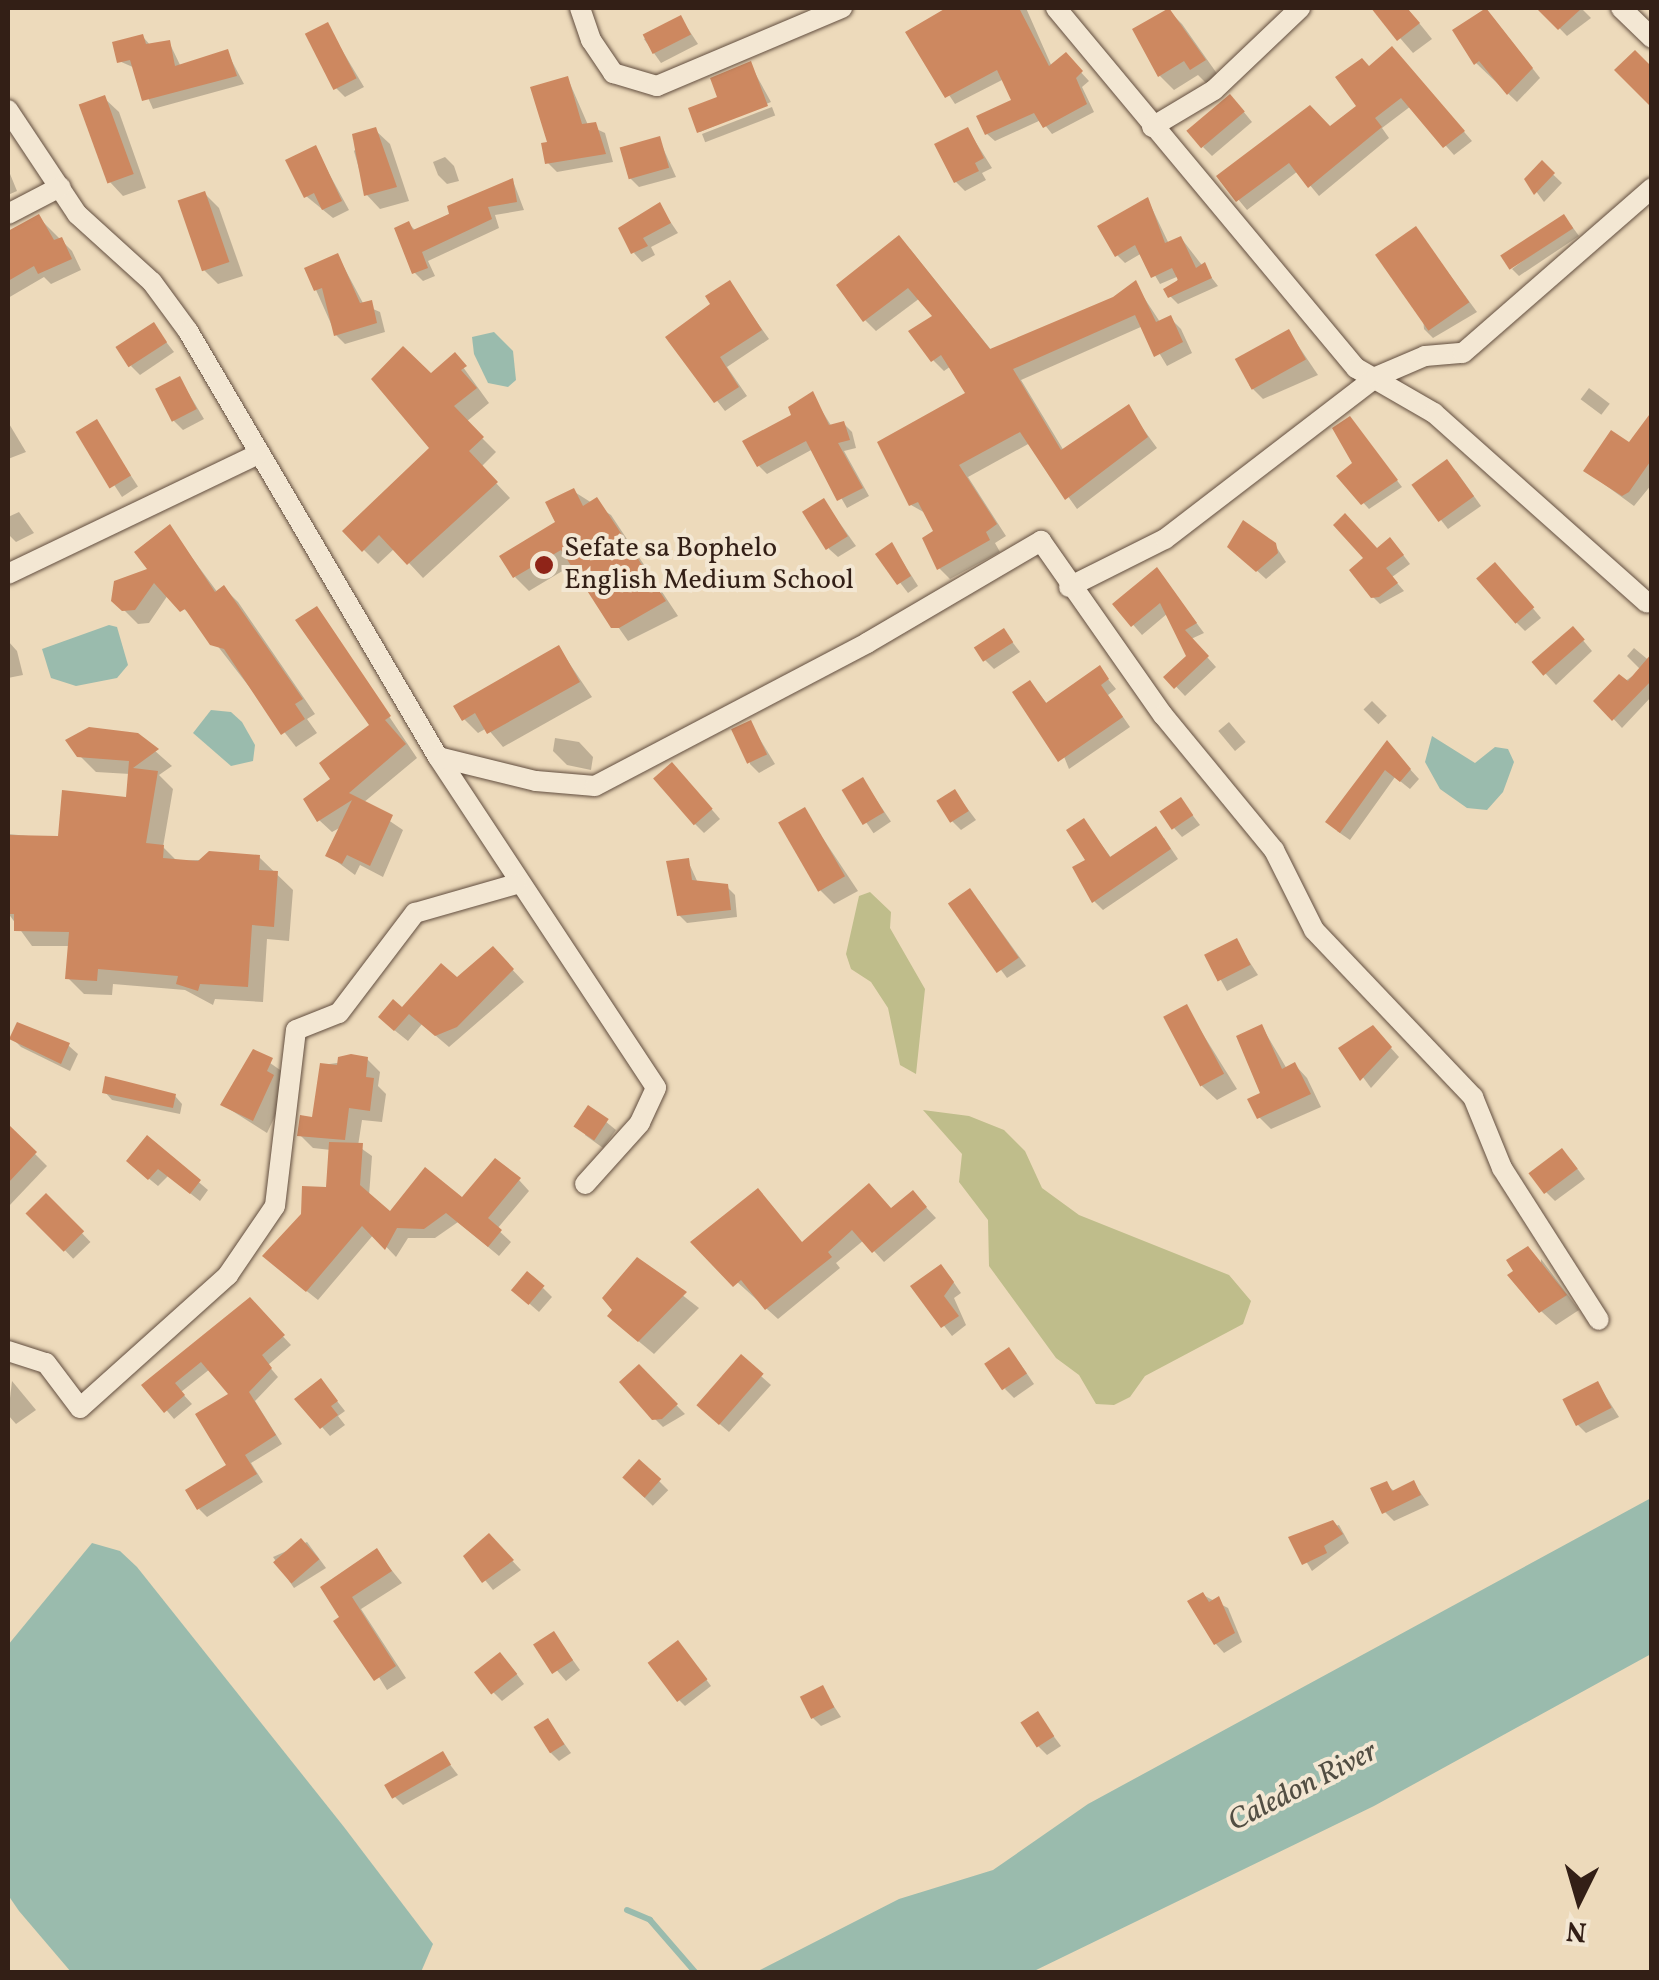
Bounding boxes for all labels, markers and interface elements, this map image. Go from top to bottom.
place label: Sefate sa Bophelo English Medium School [564,532,854,598]
marker: Sefate sa Bophelo English Medium School [533,554,555,576]
water label: Caledon River [1222,1734,1384,1840]
north arrow [1529,1850,1629,1950]
text: N [1565,1910,1588,1951]

